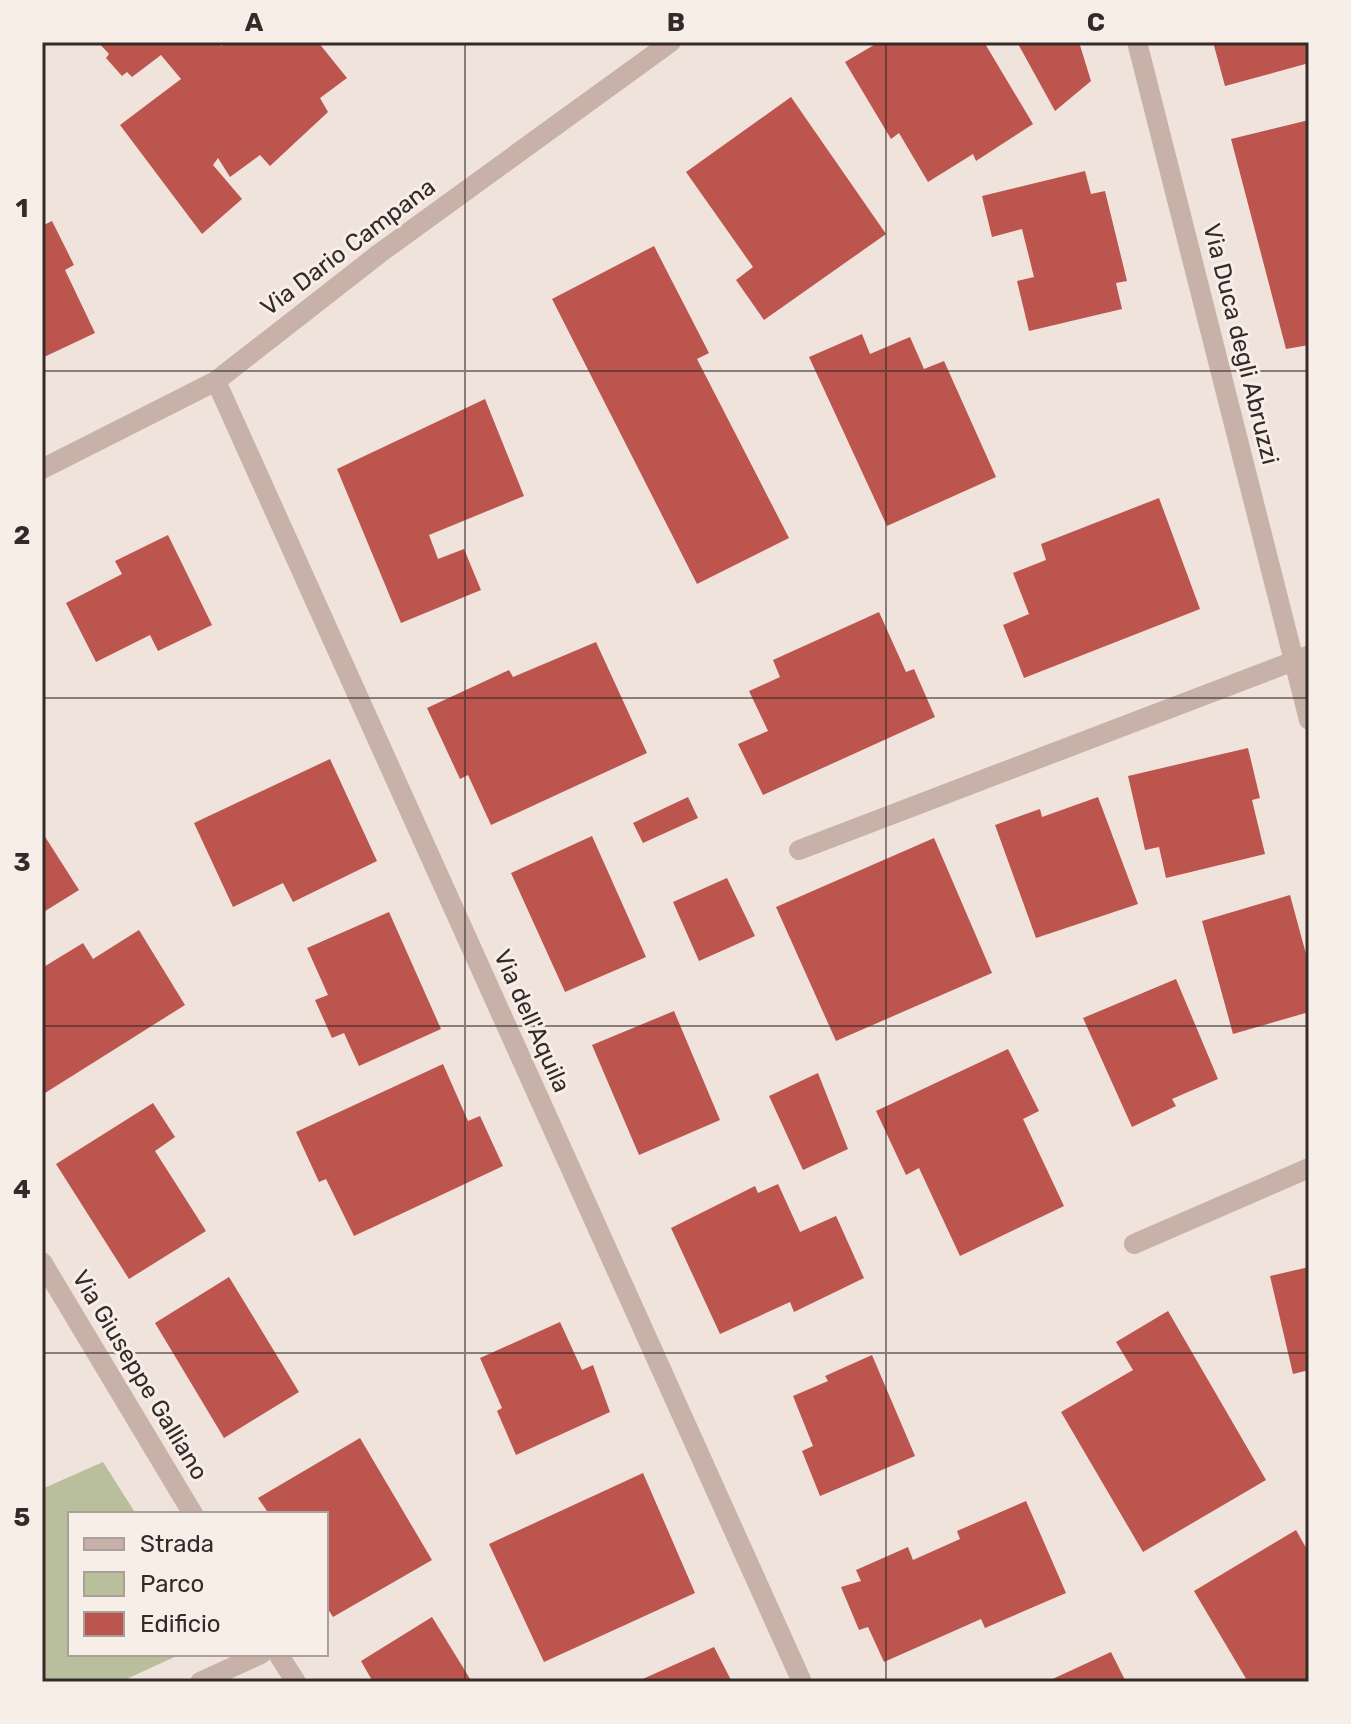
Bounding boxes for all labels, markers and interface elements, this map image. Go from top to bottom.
text: A [245,7,264,38]
text: B [667,7,685,38]
text: C [1087,7,1105,38]
street label: Via Dario Campana [255,172,441,322]
text: 1 [16,193,28,224]
street label: Via Duca degli Abruzzi [1198,221,1284,467]
text: 2 [14,520,30,551]
text: 3 [13,847,31,878]
street label: Via dell'Aquila [488,945,576,1097]
text: 4 [13,1174,31,1205]
street label: Via Giuseppe Galliano [66,1265,214,1485]
text: 5 [14,1502,30,1533]
legend [68,1512,328,1656]
text: Strada [140,1530,214,1558]
text: Parco [140,1570,204,1598]
text: Edificio [140,1610,221,1638]

